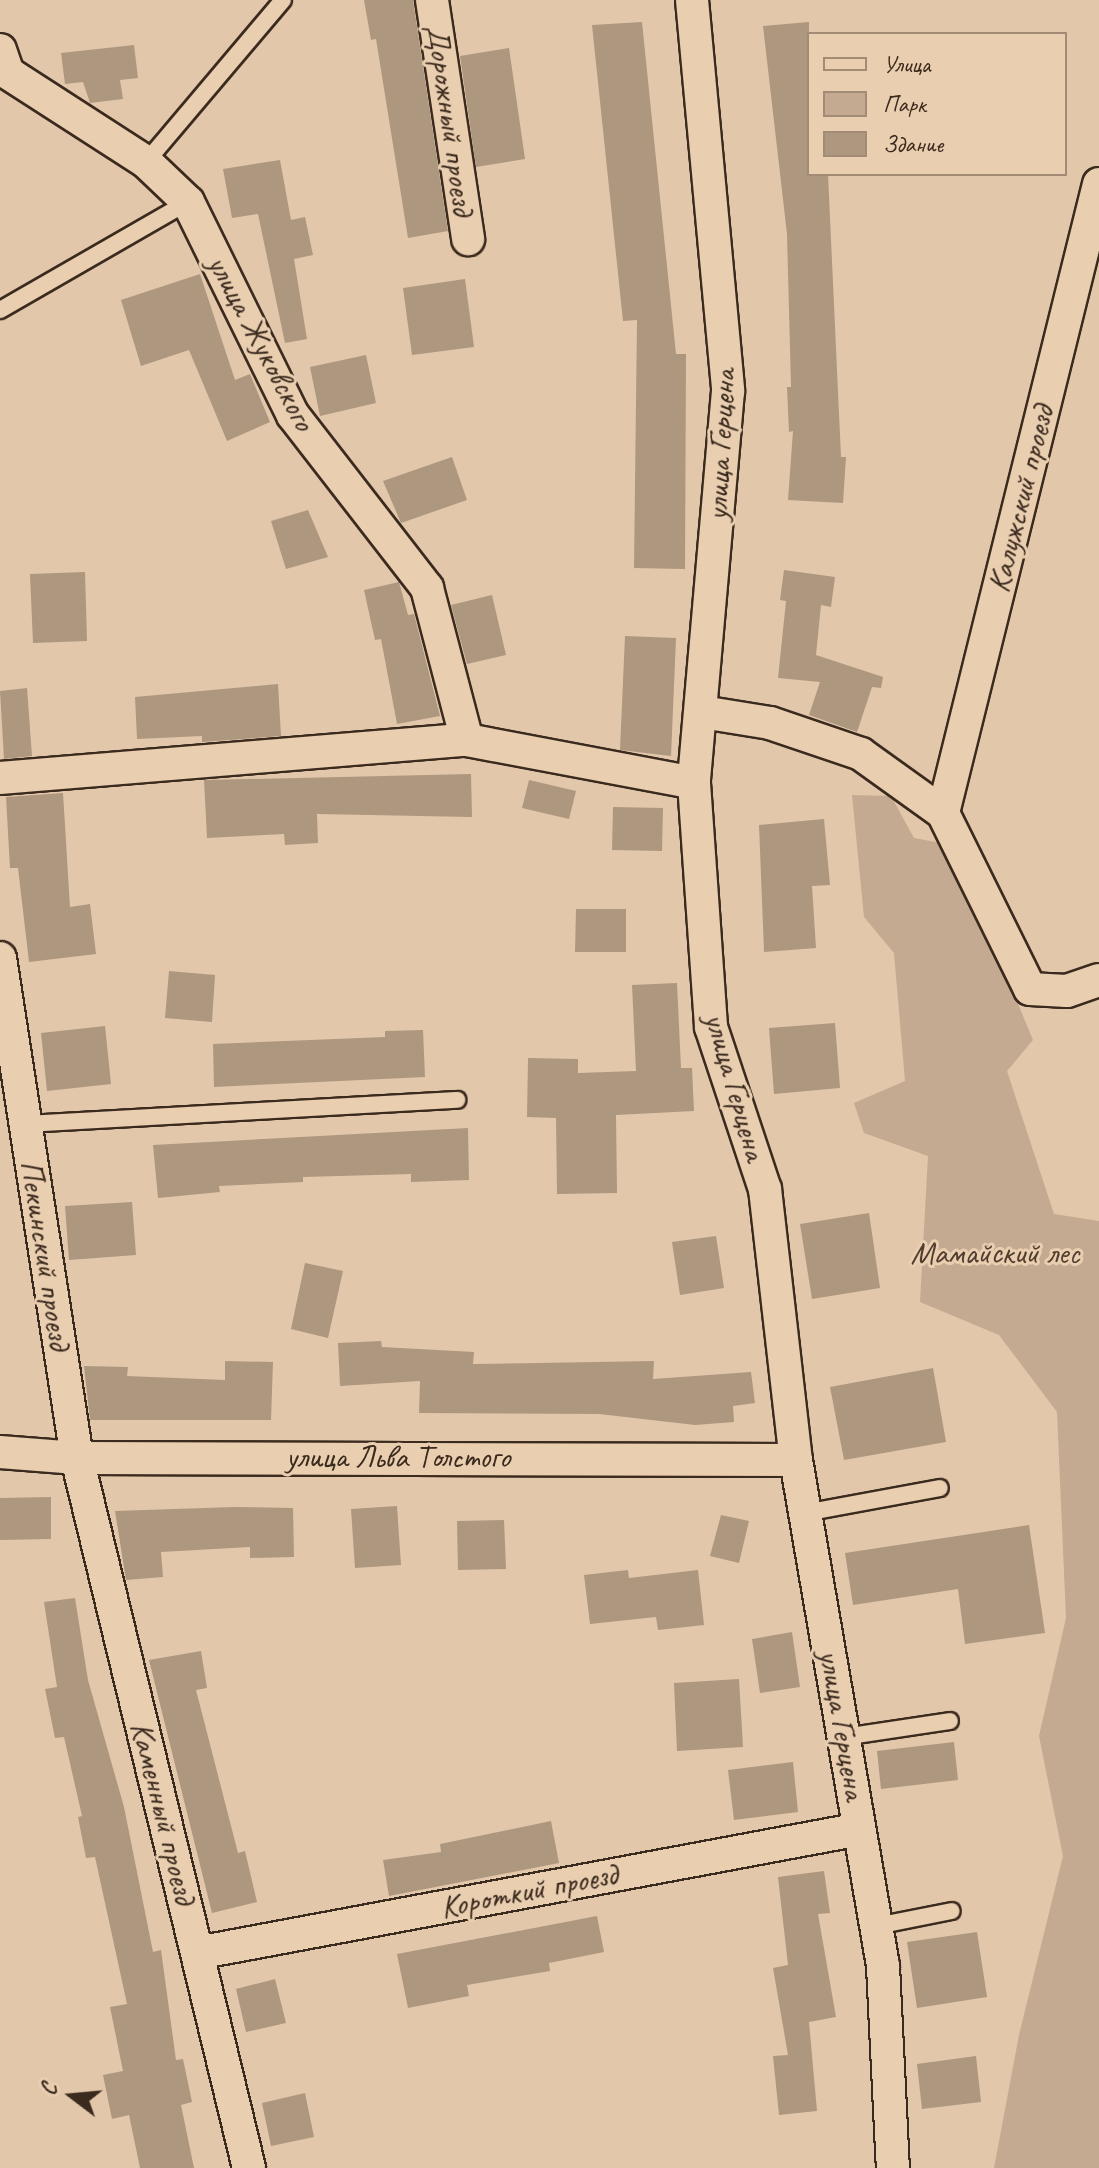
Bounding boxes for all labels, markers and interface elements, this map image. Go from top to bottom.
street label: Дорожный проезд [418,22,482,218]
legend [807,32,1067,176]
text: Улица [883,49,931,79]
text: Парк [883,89,926,119]
text: Здание [883,129,943,159]
street label: улица Жуковского [198,248,324,438]
street label: улица Герцена [698,369,744,521]
street label: Калужский проезд [979,402,1063,596]
street label: улица Герцена [696,1009,774,1165]
street label: Пекинский проезд [11,1158,79,1352]
park label: Мамайский лес [911,1234,1079,1272]
street label: улица Льва Толстого [286,1438,510,1476]
street label: улица Герцена [810,1647,874,1803]
street label: Каменный проезд [122,1718,204,1908]
street label: Короткий проезд [437,1855,621,1927]
north arrow [32,2056,112,2136]
text: С [34,2080,64,2098]

